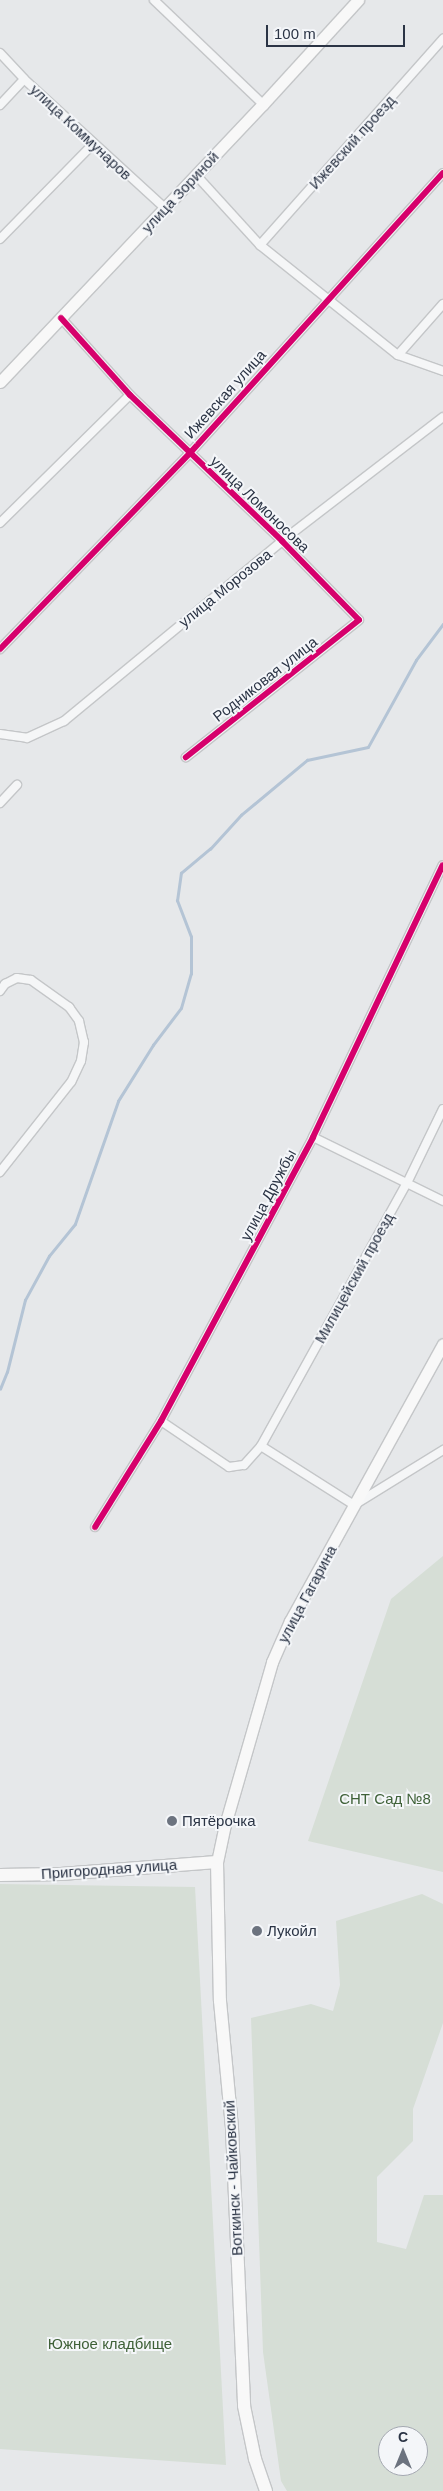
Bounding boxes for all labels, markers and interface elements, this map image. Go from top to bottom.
scale bar [268,15,407,47]
text: 100 m [274,25,316,42]
street label: улица Коммунаров [27,80,135,184]
street label: Ижевский проезд [305,91,399,193]
street label: улица Зориной [138,148,222,236]
street label: Ижевская улица [180,346,270,442]
street label: улица Ломоносова [207,452,313,556]
street label: улица Морозова [175,545,275,631]
street label: Родниковая улица [209,633,321,725]
street label: улица Дружбы [236,1146,300,1244]
street label: Милицейский проезд [311,1210,397,1346]
street label: улица Гагарина [274,1542,340,1646]
park label: СНТ Сад №8 [339,1790,431,1808]
place label: Пятёрочка [182,1812,256,1830]
marker: Пятёрочка [166,1815,178,1827]
street label: Пригородная улица [40,1855,178,1883]
place label: Лукойл [267,1922,317,1940]
marker: Лукойл [251,1925,263,1937]
street label: Воткинск - Чайковский [220,2100,246,2256]
park label: Южное кладбище [48,2335,172,2353]
north arrow [378,2426,428,2476]
text: С [398,2429,408,2445]

